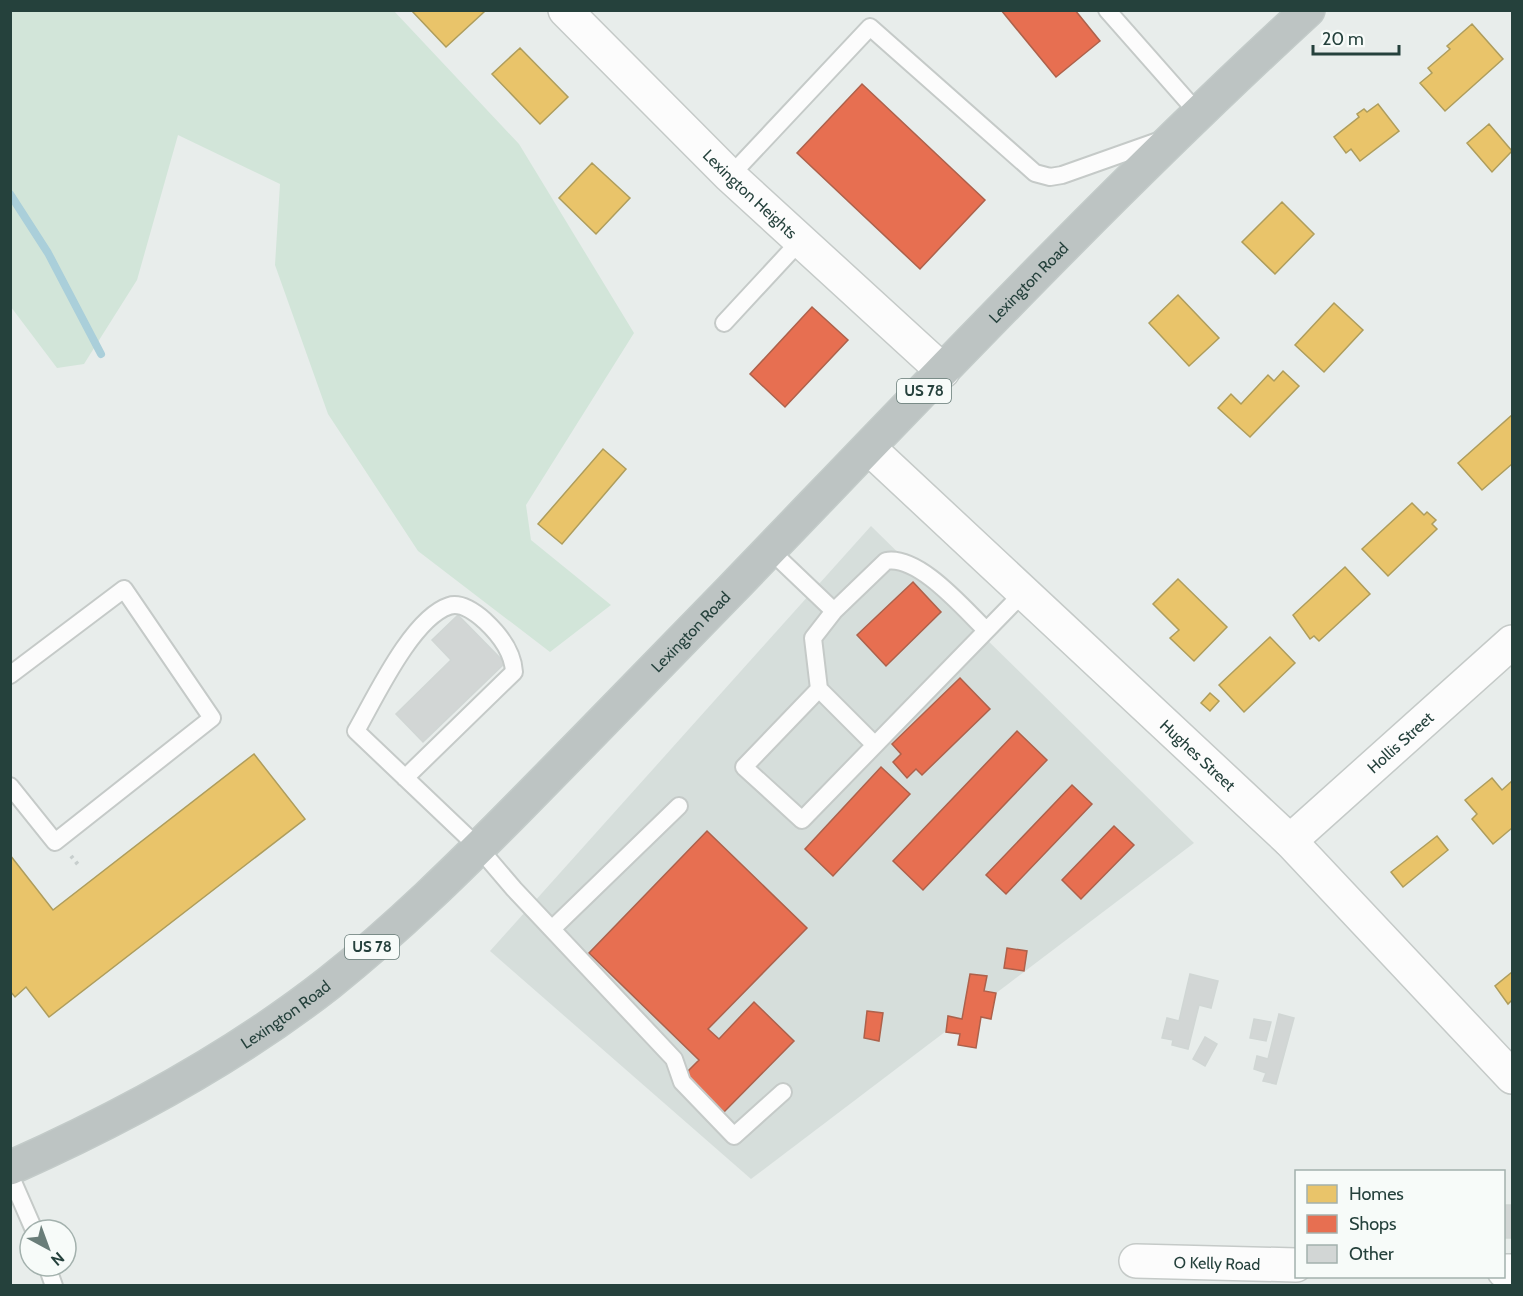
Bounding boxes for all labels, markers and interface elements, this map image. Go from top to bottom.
scale bar [1313,18,1398,56]
text: 20 m [1322,28,1364,50]
street label: Lexington Heights [699,145,802,243]
street label: Lexington Road [985,238,1072,327]
road number: US 78 [897,379,951,403]
street label: Lexington Road [647,587,734,676]
street label: Hollis Street [1363,707,1438,777]
street label: Hughes Street [1156,715,1240,795]
road number: US 78 [345,935,399,959]
street label: Lexington Road [237,976,334,1053]
legend [1295,1170,1505,1278]
text: Homes [1349,1183,1404,1205]
text: Shops [1349,1213,1397,1235]
north arrow [18,1218,78,1278]
text: Other [1349,1243,1394,1265]
text: N [47,1248,68,1270]
street label: O Kelly Road [1173,1252,1260,1274]

